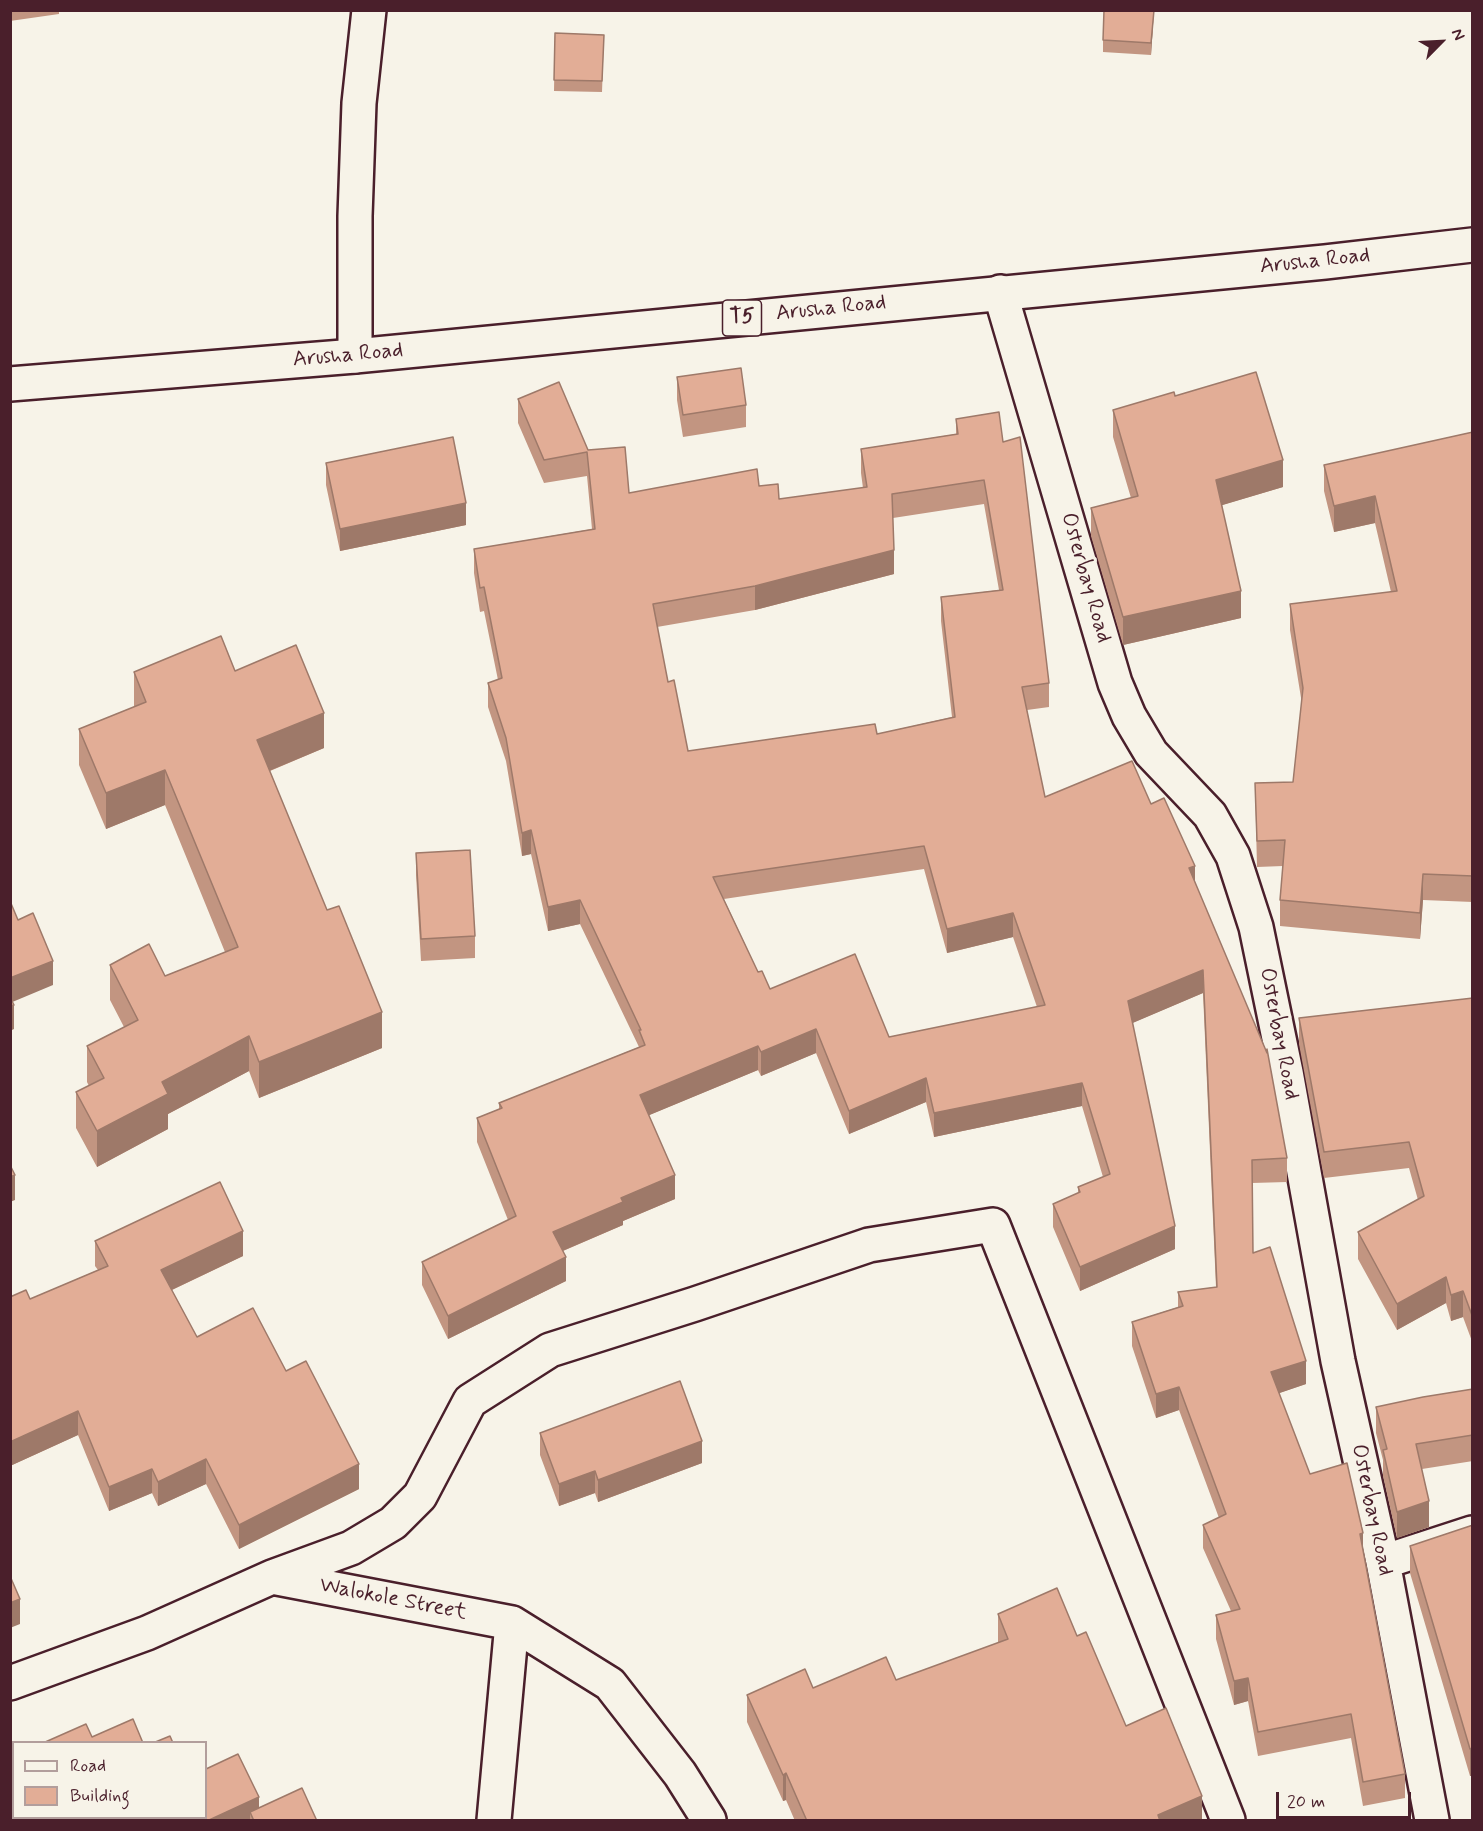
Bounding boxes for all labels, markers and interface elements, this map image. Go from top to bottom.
north arrow [1411,12,1471,72]
text: N [1446,25,1470,44]
street label: Arusha Road [1259,243,1371,281]
street label: Arusha Road [775,290,887,328]
road number: T5 [722,300,762,336]
street label: Arusha Road [292,338,404,374]
street label: Osterbay Road [1054,510,1116,646]
street label: Osterbay Road [1252,966,1304,1102]
street label: Osterbay Road [1344,1442,1398,1578]
street label: Walokole Street [317,1573,469,1627]
legend [12,1741,207,1819]
text: Road [70,1754,106,1778]
scale bar [1279,1780,1414,1818]
text: Building [70,1784,130,1808]
text: 20 m [1287,1790,1325,1814]

